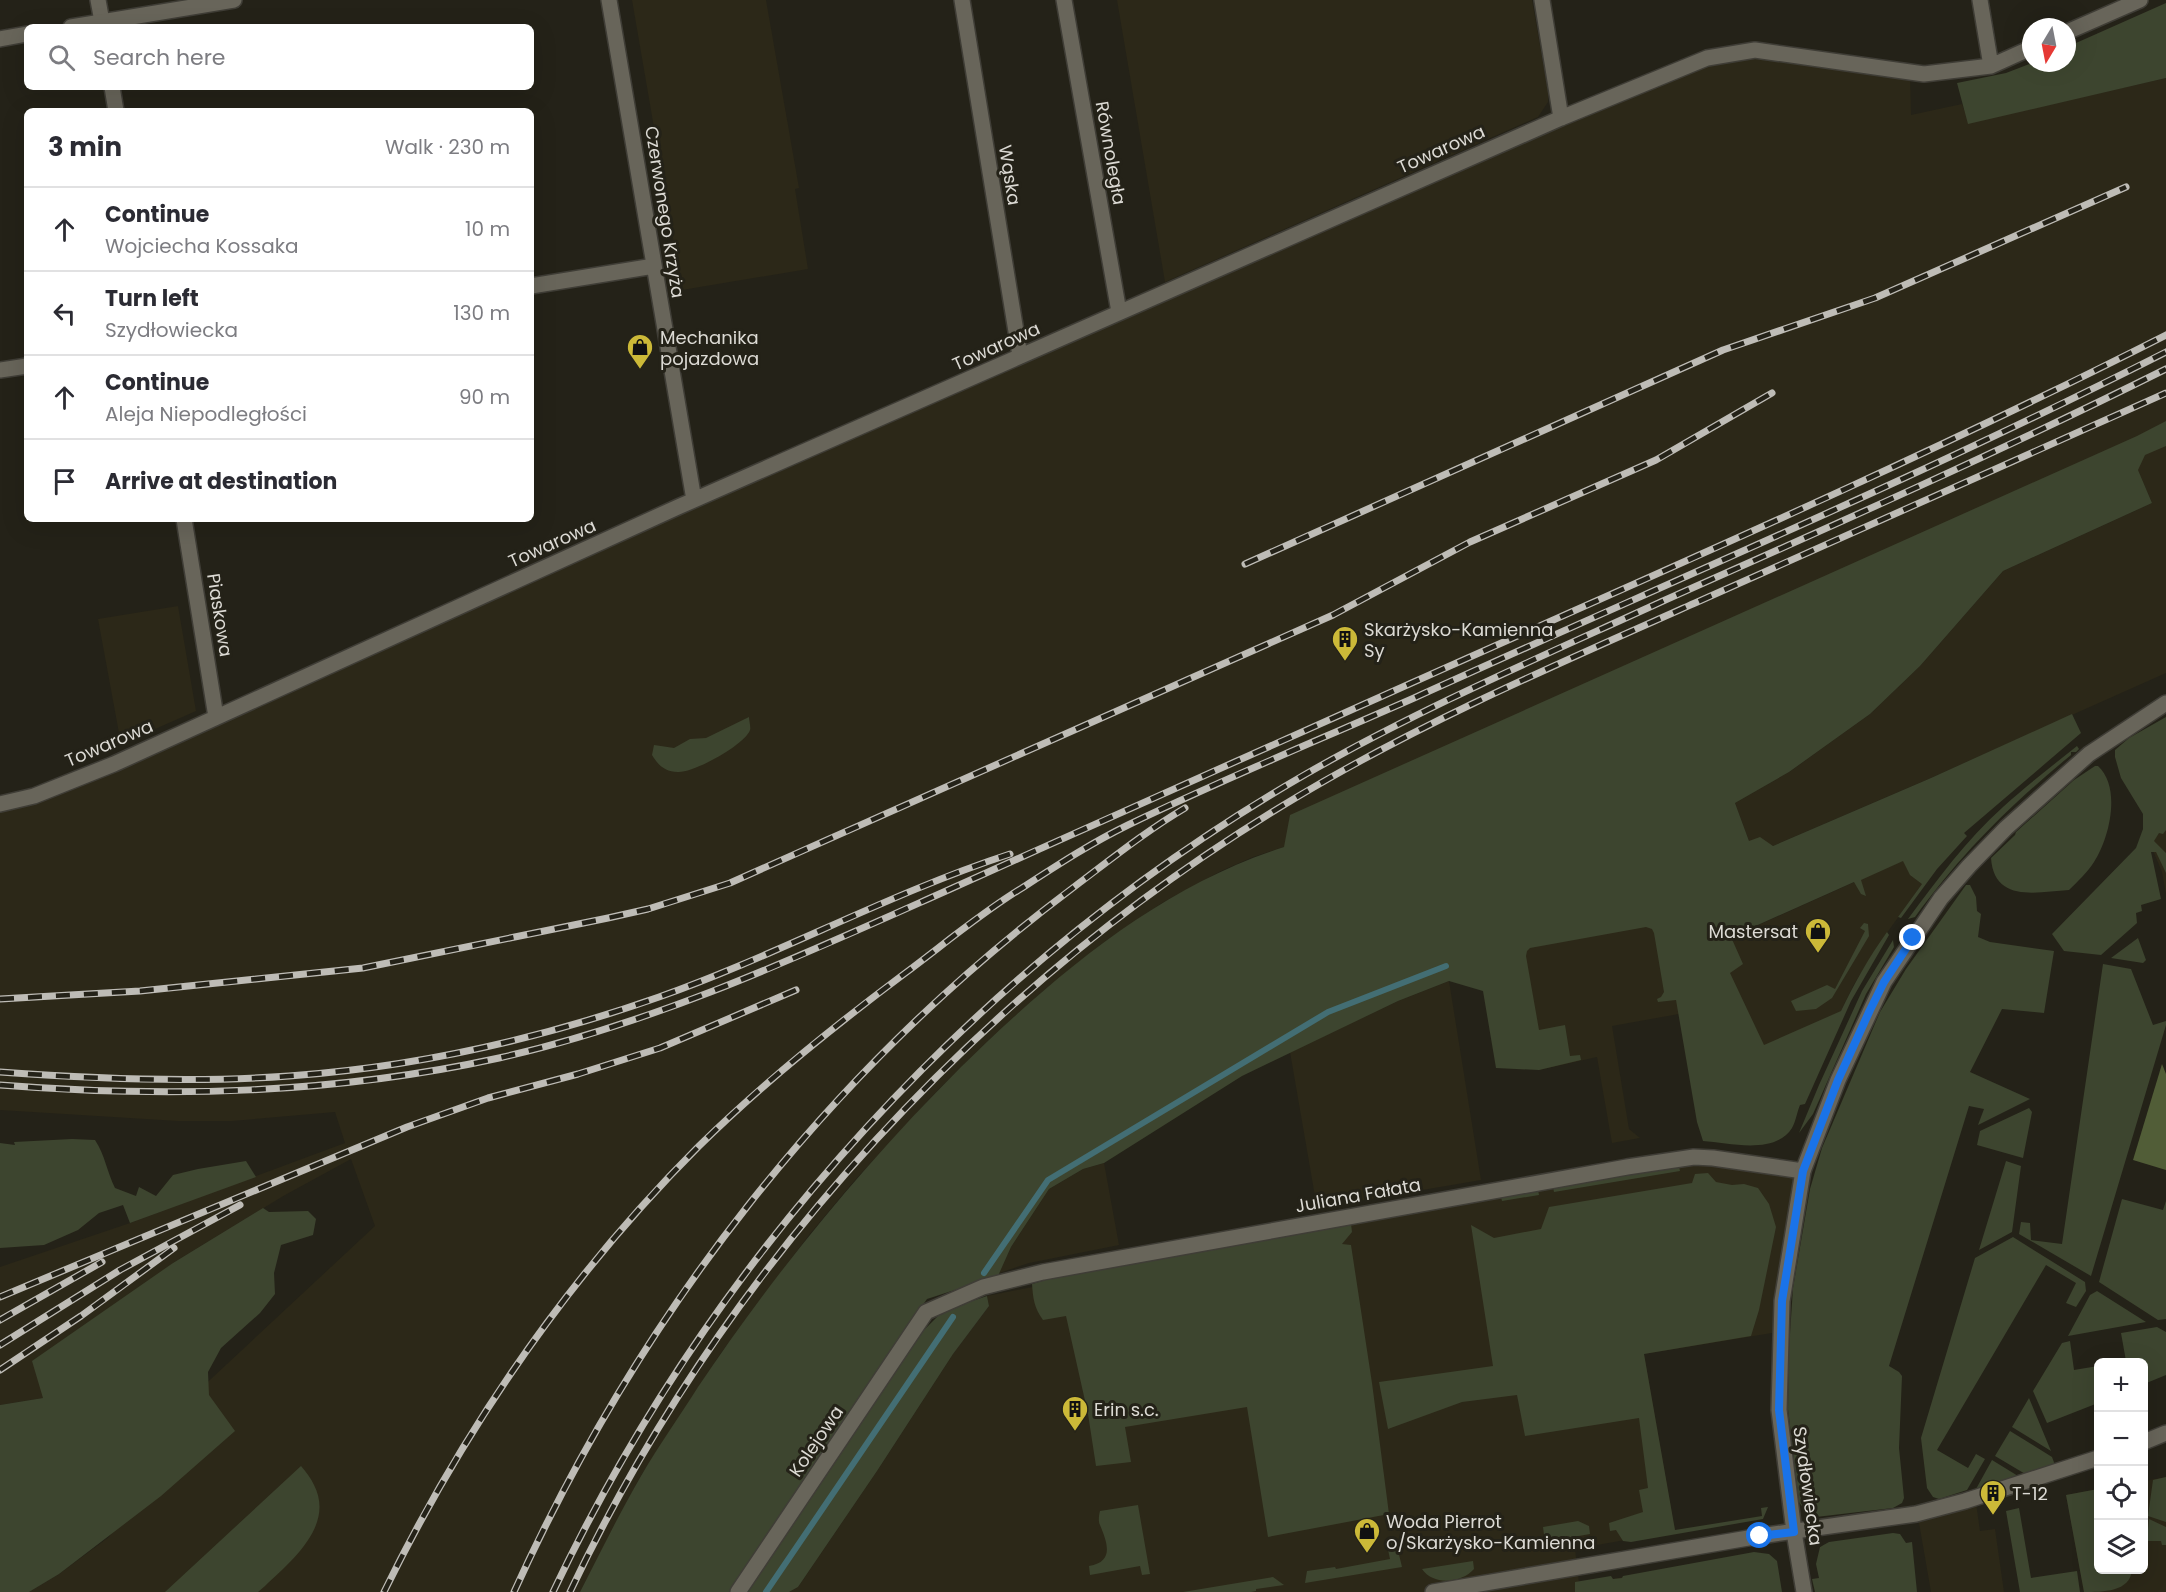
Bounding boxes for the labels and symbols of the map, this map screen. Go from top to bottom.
north arrow [2022,18,2076,72]
street label: Równoległa [1090,99,1132,207]
street label: Towarowa [1393,119,1489,179]
street label: Czerwonego Krzyża [639,124,691,300]
street label: Wąska [993,143,1027,207]
street label: Towarowa [948,316,1044,376]
place label: Mechanika pojazdowa [660,325,759,371]
shop icon: Mechanika pojazdowa [625,332,655,370]
street label: Towarowa [504,513,600,573]
street label: Piaskowa [201,571,239,659]
place label: Skarżysko-Kamienna Sy [1364,617,1553,663]
building icon: Skarżysko-Kamienna Sy [1330,624,1360,662]
street label: Towarowa [61,713,157,773]
shop icon: Mastersat [1803,916,1833,954]
place label: Mastersat [1708,919,1798,944]
route end [1899,924,1925,950]
street label: Juliana Fałata [1293,1172,1423,1218]
building icon: Erin s.c. [1060,1394,1090,1432]
place label: Erin s.c. [1094,1397,1159,1422]
street label: Kolejowa [783,1401,849,1481]
street label: Szydłowiecka [1787,1425,1829,1547]
building icon: T-12 [1978,1478,2008,1516]
place label: T-12 [2012,1481,2048,1506]
place label: Woda Pierrot o/Skarżysko-Kamienna [1386,1509,1596,1555]
shop icon: Woda Pierrot o/Skarżysko-Kamienna [1352,1516,1382,1554]
route start [1746,1522,1772,1548]

